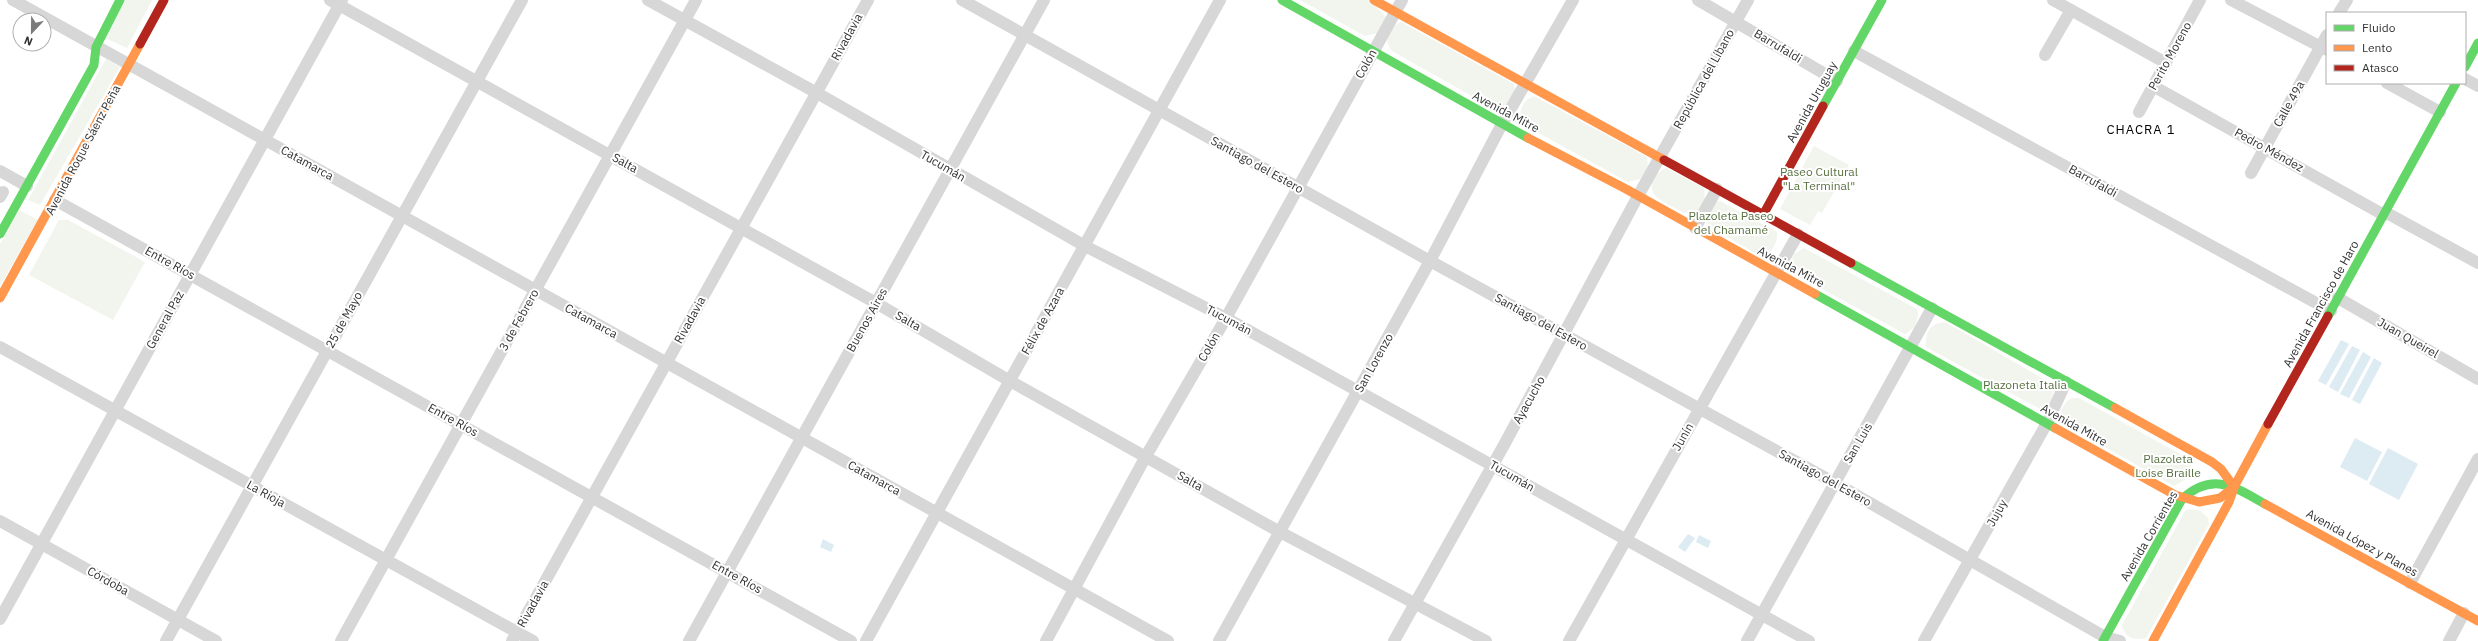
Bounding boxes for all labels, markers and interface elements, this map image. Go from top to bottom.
street label: Rivadavia [828,10,866,63]
north arrow [12,12,52,52]
legend [2326,12,2466,84]
street label: Perito Moreno [2145,19,2195,92]
text: Fluido [2362,20,2396,35]
street label: Barrufaldi [1752,25,1805,66]
street label: República del Líbano [1670,26,1737,131]
text: N [22,33,35,49]
text: Lento [2362,40,2392,55]
street label: Colón [1351,47,1380,81]
street label: Avenida Uruguay [1783,58,1840,145]
text: Atasco [2362,60,2399,75]
street label: Calle 49a [2270,77,2308,130]
street label: Avenida Roque Sáenz Peña [42,82,124,217]
street label: Avenida Mitre [1470,88,1543,136]
district label: CHACRA 1 [2107,121,2176,138]
street label: Pedro Méndez [2232,124,2307,175]
street label: Santiago del Estero [1208,133,1307,196]
street label: Catamarca [278,142,337,184]
street label: Tucumán [918,147,968,184]
street label: Salta [610,149,641,176]
street label: Barrufaldi [2066,161,2120,200]
park label: Paseo Cultural "La Terminal" [1780,164,1858,193]
park label: Plazoleta Paseo del Chamamé [1688,208,1774,237]
street label: Avenida Francisco de Haro [2279,238,2362,370]
street label: Entre Ríos [143,243,198,283]
street label: Avenida Mitre [1755,243,1828,291]
street label: Félix de Azara [1018,284,1068,357]
street label: Buenos Aires [843,285,890,354]
street label: 3 de Febrero [495,286,542,353]
street label: General Paz [142,288,187,352]
street label: 25 de Mayo [322,289,365,351]
street label: Santiago del Estero [1492,290,1591,353]
street label: Rivadavia [671,293,709,346]
street label: Catamarca [562,300,621,342]
street label: Tucumán [1204,301,1255,338]
street label: Salta [893,307,924,334]
street label: Juan Queirel [2375,314,2441,361]
street label: Colón [1194,330,1223,364]
street label: San Lorenzo [1351,330,1396,395]
street label: Ayacucho [1509,373,1548,426]
park label: Plazoneta Italia [1983,377,2068,392]
street label: Entre Ríos [426,400,481,440]
street label: Avenida Mitre [2038,400,2110,449]
street label: Junín [1669,420,1696,453]
street label: San Luis [1840,420,1875,466]
street label: Santiago del Estero [1776,446,1875,509]
park label: Plazoleta Loise Braille [2135,451,2201,480]
street label: Catamarca [845,457,904,499]
street label: Tucumán [1487,457,1537,494]
street label: Salta [1175,467,1206,494]
street label: La Rioja [244,477,289,511]
street label: Avenida Corrientes [2117,488,2181,584]
street label: Jujuy [1983,497,2010,529]
street label: Avenida López y Planes [2304,506,2421,580]
street label: Entre Ríos [710,557,765,597]
street label: Córdoba [85,563,132,598]
street label: Rivadavia [514,577,552,630]

